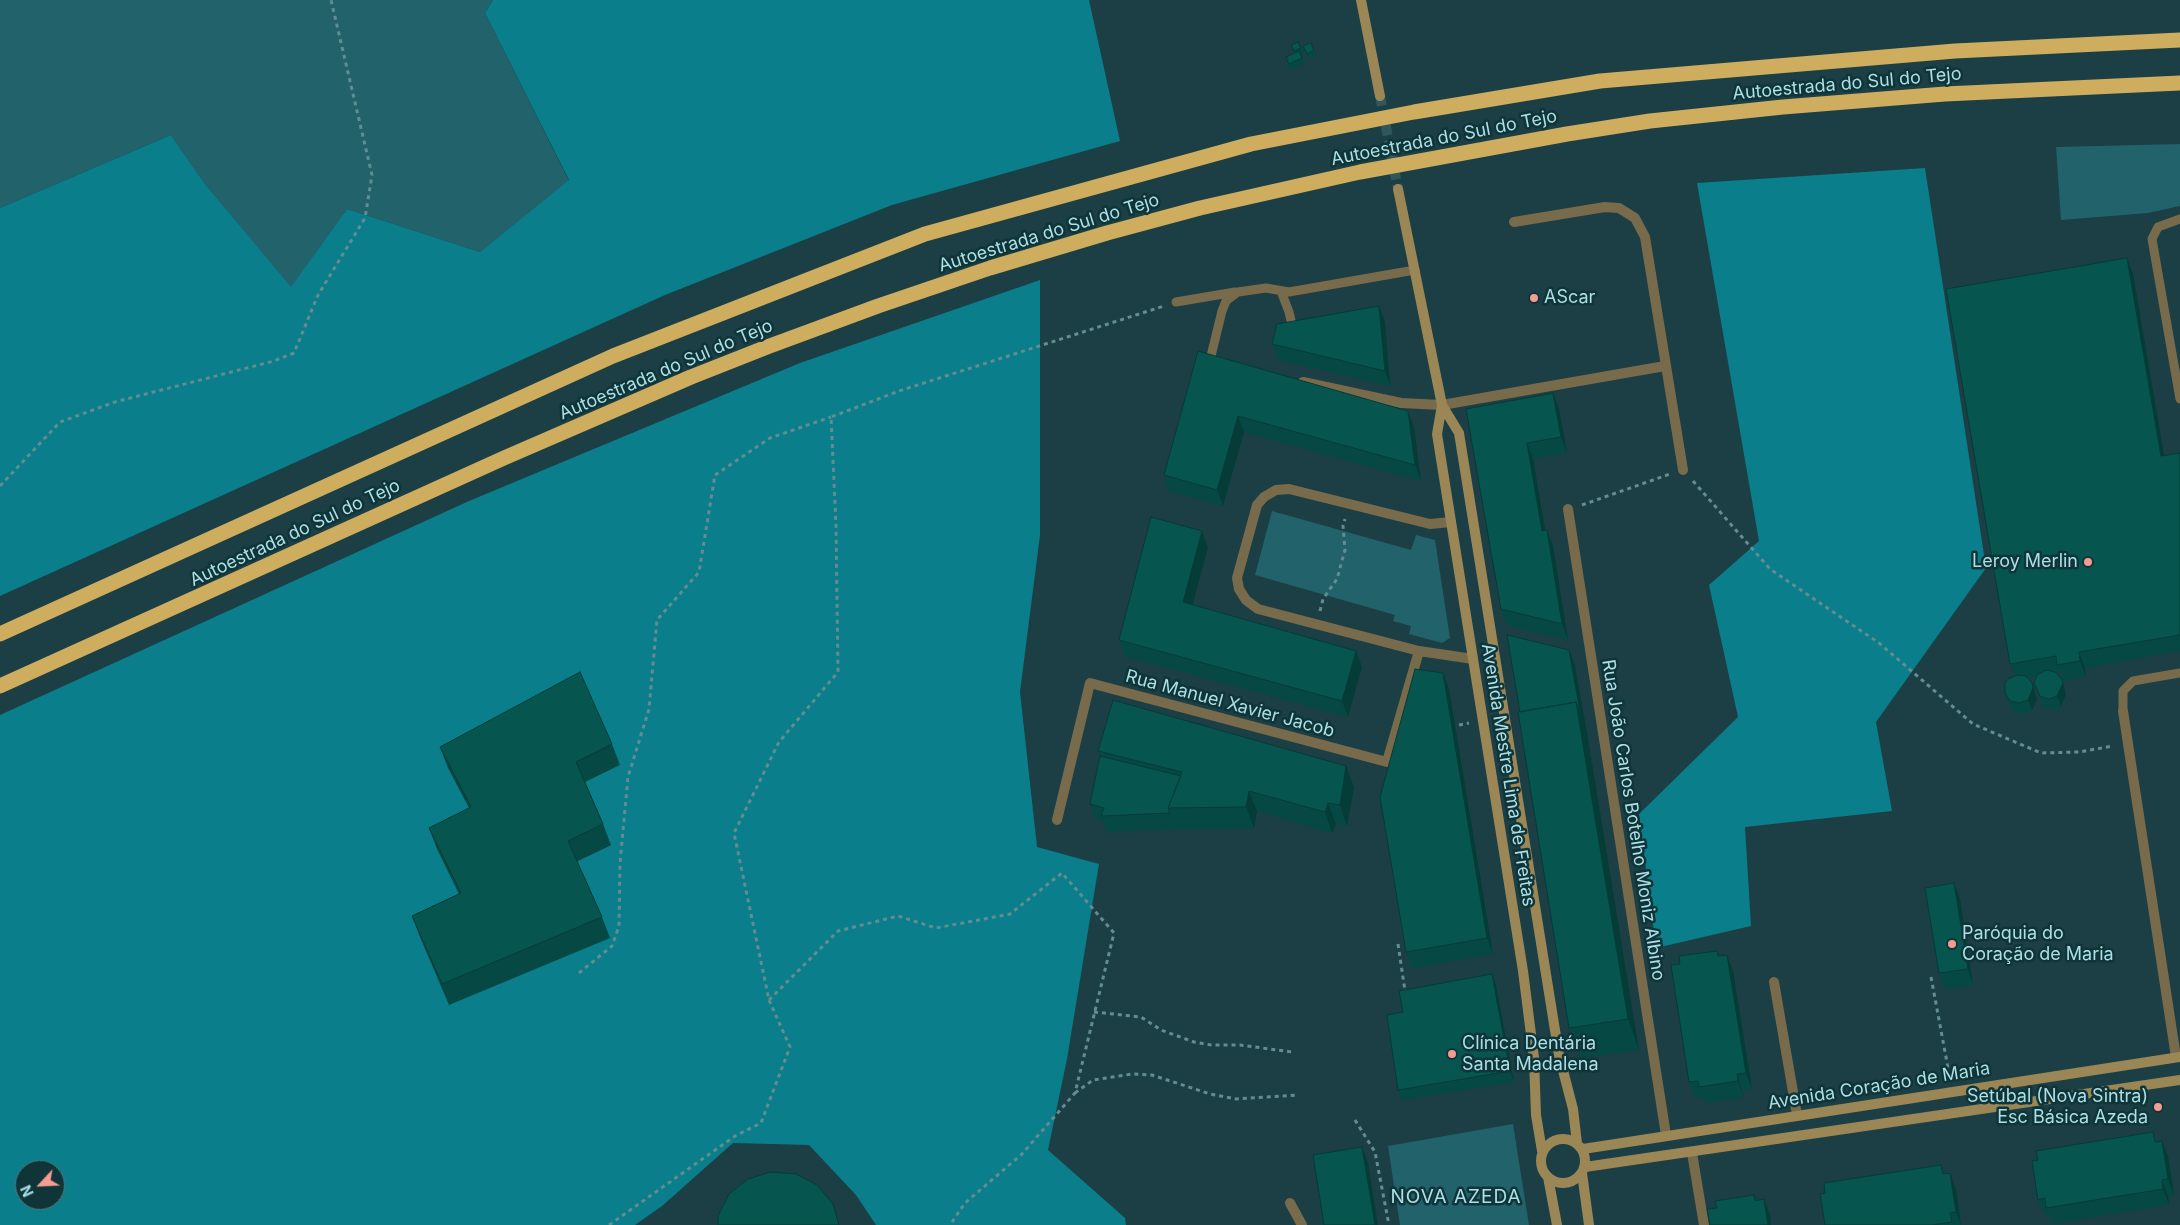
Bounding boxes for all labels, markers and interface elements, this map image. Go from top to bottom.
street label: Autoestrada do Sul do Tejo [1732,63,1962,105]
street label: Autoestrada do Sul do Tejo [1329,105,1559,171]
street label: Autoestrada do Sul do Tejo [936,189,1162,277]
place label: AScar [1544,287,1595,309]
marker: AScar [1528,292,1540,304]
street label: Autoestrada do Sul do Tejo [556,315,776,425]
street label: Autoestrada do Sul do Tejo [186,475,404,591]
place label: Leroy Merlin [1972,551,2078,573]
marker: Leroy Merlin [2082,556,2094,568]
street label: Avenida Mestre Lima de Freitas [1477,642,1539,908]
street label: Rua João Carlos Botelho Moniz Albino [1597,658,1669,982]
street label: Rua Manuel Xavier Jacob [1123,666,1337,742]
place label: Paróquia do Coração de Maria [1962,923,2114,966]
marker: Paróquia do Coração de Maria [1946,938,1958,950]
place label: Clínica Dentária Santa Madalena [1462,1033,1599,1076]
marker: Clínica Dentária Santa Madalena [1446,1048,1458,1060]
street label: Avenida Coração de Maria [1767,1058,1991,1114]
place label: Setúbal (Nova Sintra) Esc Básica Azeda [1967,1086,2148,1128]
marker: Setúbal (Nova Sintra) Esc Básica Azeda [2152,1101,2164,1113]
north arrow [15,1160,65,1210]
text: N [17,1183,37,1200]
district label: NOVA AZEDA [1389,1186,1523,1208]

